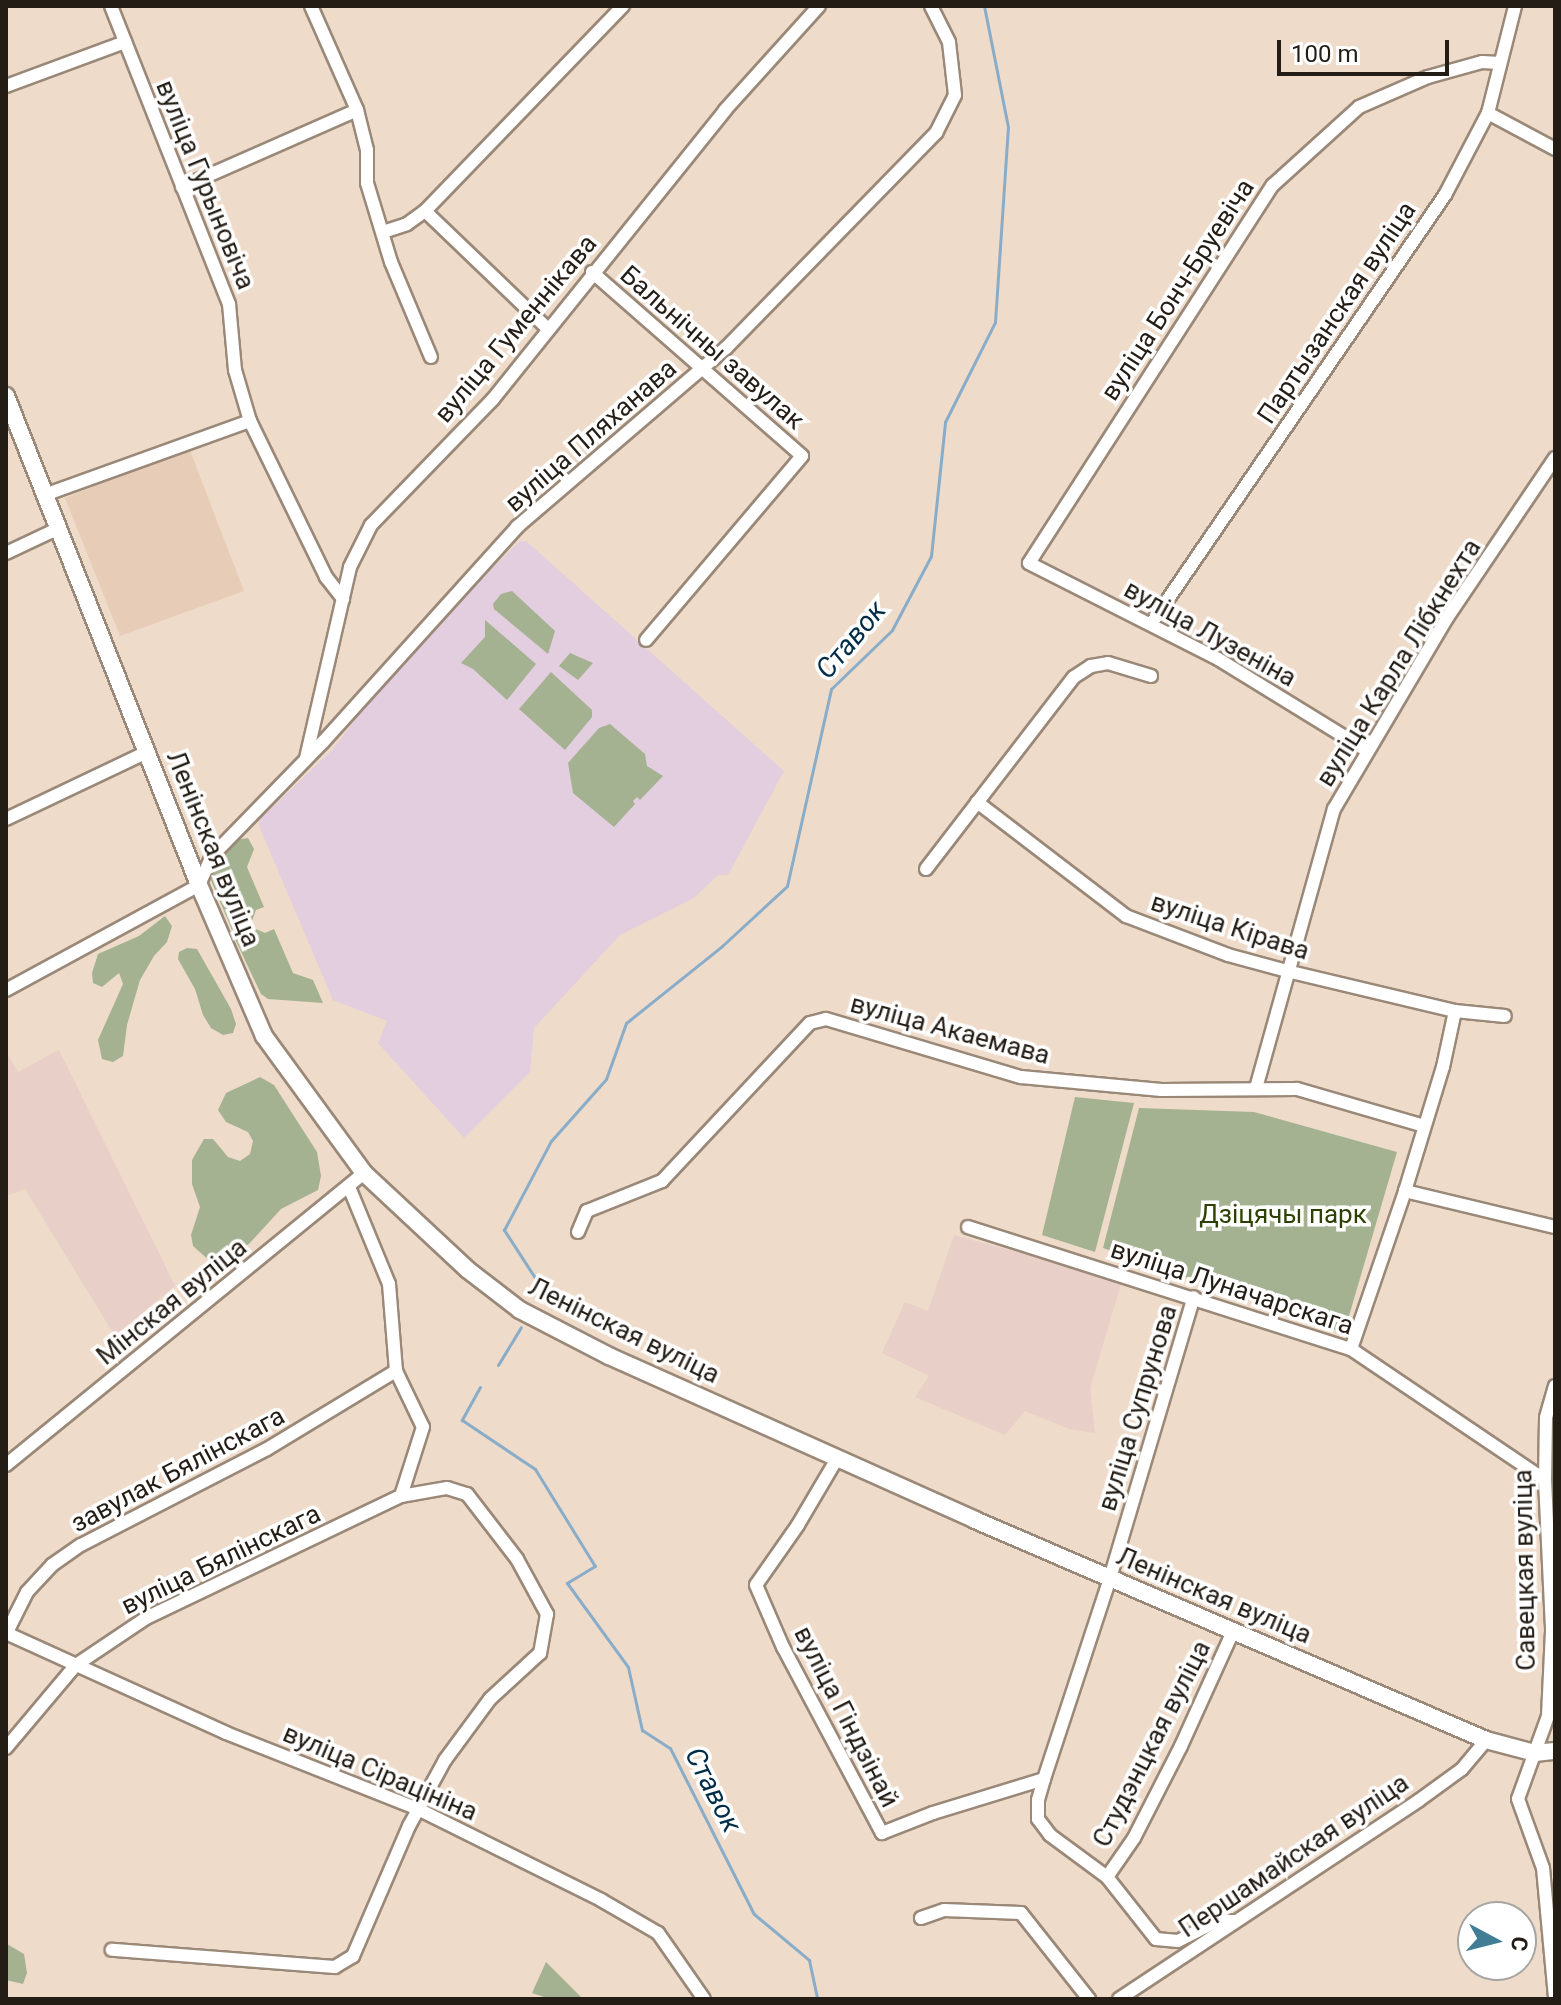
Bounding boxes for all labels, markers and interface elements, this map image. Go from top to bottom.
scale bar [1281,24,1453,74]
text: 100 m [1291,40,1358,68]
street label: вуліца Гурыновіча [149,76,261,294]
street label: вуліца Бонч-Бруевіча [1095,173,1261,407]
street label: Партызанская вуліца [1251,196,1423,430]
street label: вуліца Гуменнікава [428,229,604,429]
street label: Бальнічны завулак [614,260,810,436]
street label: вуліца Пляханава [499,353,683,519]
street label: вуліца Карла Лібкнехта [1310,534,1488,792]
street label: вуліца Лузеніна [1118,574,1302,694]
water label: Ставок [809,594,893,686]
street label: Ленінская вуліца [159,747,267,951]
street label: вуліца Кірава [1147,887,1313,967]
street label: вуліца Акаемава [847,988,1053,1072]
park label: Дзіцячы парк [1199,1199,1367,1231]
street label: Мінская вуліца [91,1232,253,1372]
street label: вуліца Луначарскага [1107,1234,1357,1342]
street label: Ленінская вуліца [523,1271,725,1391]
street label: вуліца Супрунова [1092,1301,1184,1515]
street label: завулак Бялінскага [66,1400,290,1540]
street label: Савецкая вуліца [1508,1469,1542,1671]
street label: вуліца Бялінскага [116,1498,326,1622]
street label: Ленінская вуліца [1112,1541,1316,1651]
street label: вуліца Гіндзінай [787,1621,905,1813]
street label: Студэнцкая вуліца [1086,1636,1218,1852]
street label: вуліца Сірацініна [278,1718,482,1828]
water label: Ставок [677,1742,749,1838]
street label: Першамайская вуліца [1173,1767,1415,1945]
north arrow [1457,1901,1537,1981]
text: С [1506,1935,1533,1952]

